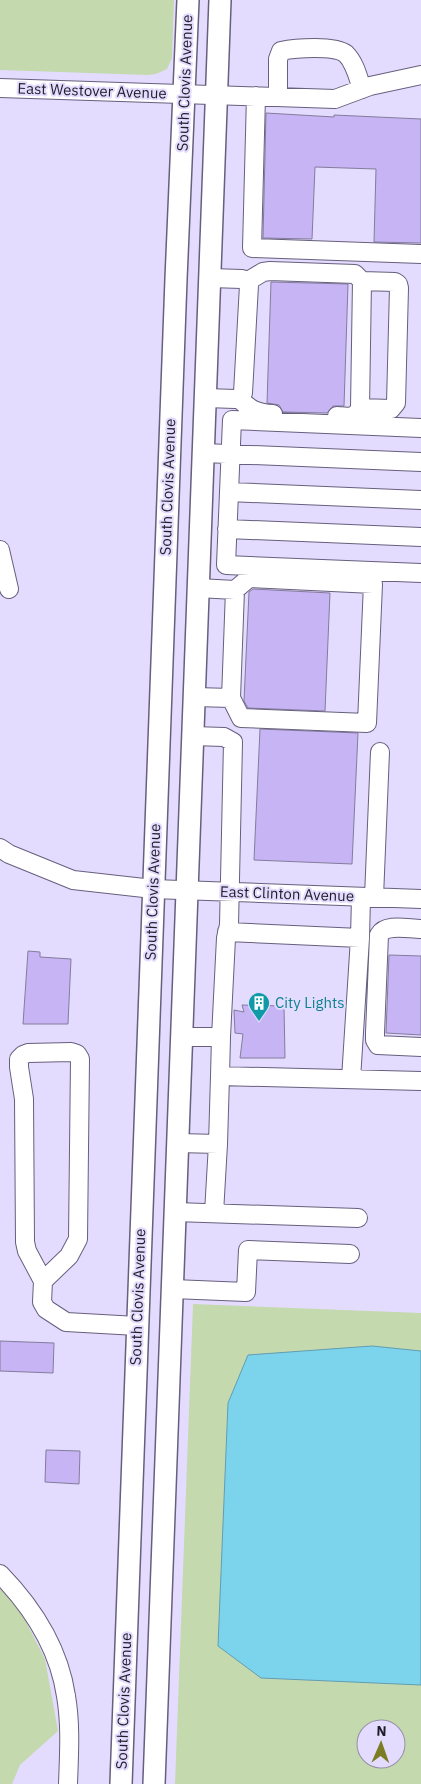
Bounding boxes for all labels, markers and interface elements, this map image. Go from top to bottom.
street label: South Clovis Avenue [173,14,196,152]
street label: East Westover Avenue [17,78,167,103]
street label: South Clovis Avenue [156,418,179,556]
street label: South Clovis Avenue [141,823,164,961]
street label: East Clinton Avenue [220,882,354,905]
building icon: City Lights [247,991,271,1022]
place label: City Lights [275,993,345,1012]
street label: South Clovis Avenue [126,1228,149,1366]
street label: South Clovis Avenue [112,1632,135,1770]
north arrow [356,1719,406,1769]
text: N [376,1722,387,1740]

